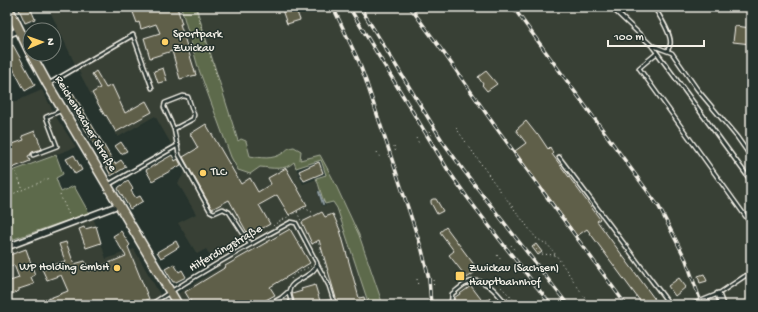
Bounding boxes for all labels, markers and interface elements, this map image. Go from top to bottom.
north arrow [22,22,62,62]
scale bar [608,22,704,48]
place label: Sportpark Zwickau [173,28,224,56]
text: 100 m [613,31,644,45]
marker: Sportpark Zwickau [160,37,170,47]
text: N [44,38,56,46]
street label: Reichenbacher Straße [51,74,120,175]
place label: TLC [210,166,228,180]
marker: TLC [198,168,208,178]
street label: Hilferdingstraße [187,222,266,276]
place label: WP Holding GmbH [19,261,109,275]
place label: Zwickau (Sachsen) Hauptbahnhof [469,262,559,290]
marker: WP Holding GmbH [112,263,122,273]
marker: Zwickau (Sachsen) Hauptbahnhof [454,270,466,282]

